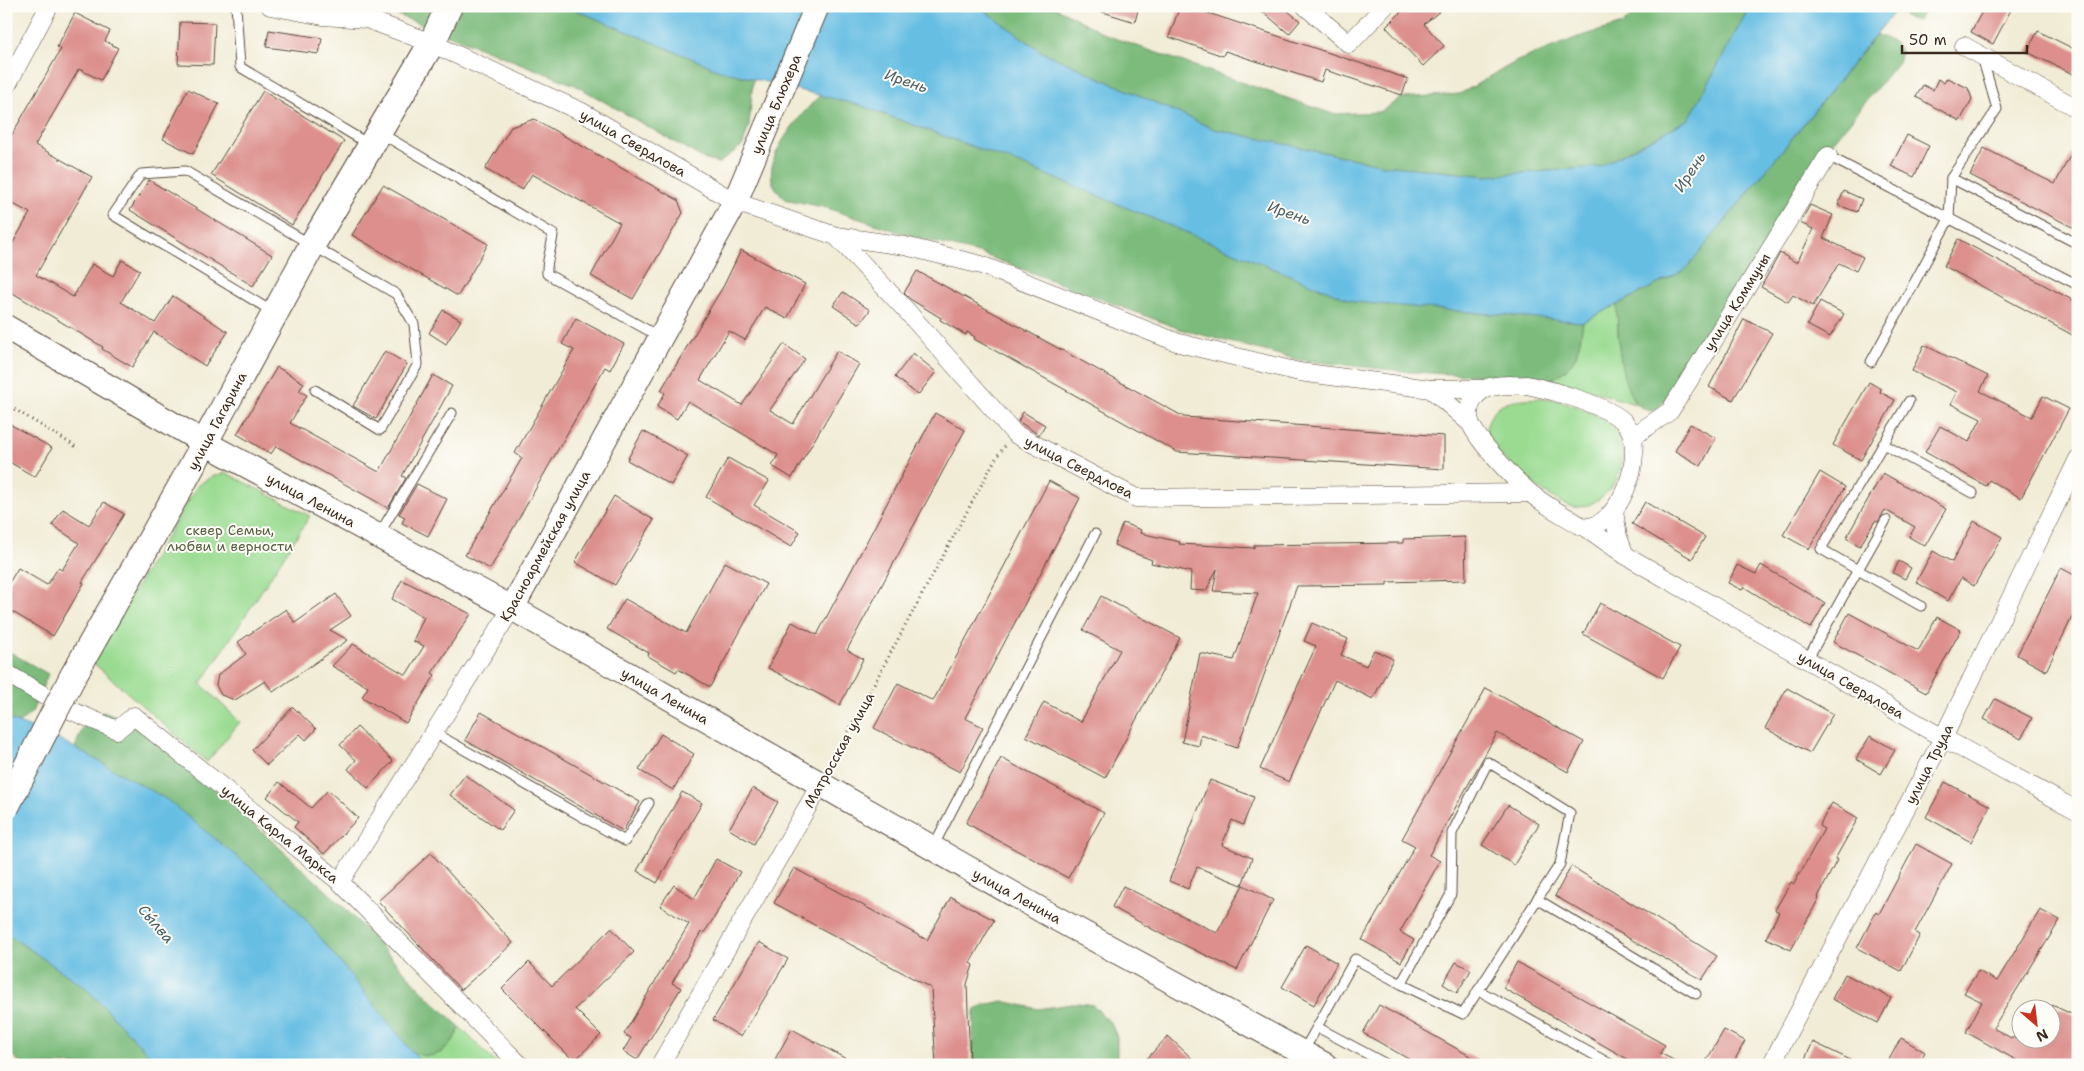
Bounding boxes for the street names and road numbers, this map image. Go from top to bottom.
street label: улица Блюхера [747,51,805,157]
street label: улица Свердлова [577,105,689,181]
street label: улица Коммуны [1700,250,1774,354]
street label: улица Гагарина [183,368,251,473]
street label: улица Свердлова [1022,432,1137,502]
street label: Красноармейская улица [496,467,594,625]
street label: улица Ленина [263,469,359,531]
street label: улица Свердлова [1795,647,1907,723]
street label: улица Ленина [618,664,712,729]
street label: Матросская улица [800,689,878,811]
street label: улица Труда [1901,721,1957,807]
street label: улица Карла Маркса [217,781,343,887]
street label: улица Ленина [970,864,1065,928]

